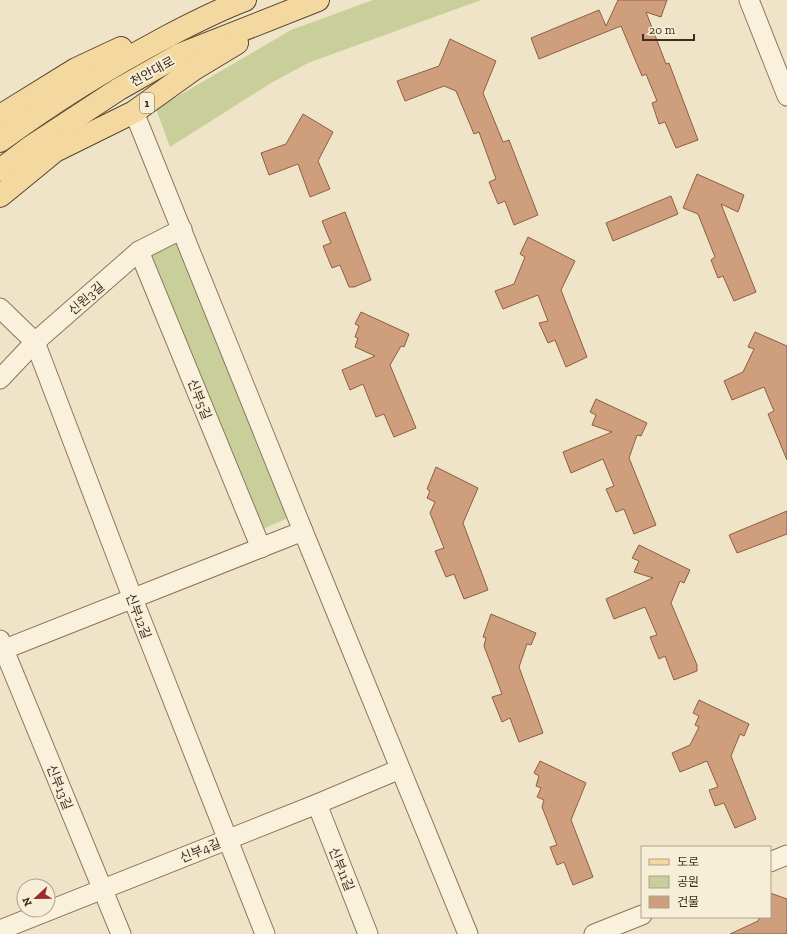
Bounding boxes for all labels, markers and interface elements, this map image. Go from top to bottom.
scale bar [643,16,694,42]
text: 20 m [649,23,676,37]
street label: 천안대로 [128,53,177,90]
road number: 1 [140,93,154,113]
street label: 신원3길 [65,279,107,318]
street label: 신부5길 [185,377,214,422]
street label: 신부12길 [123,591,154,641]
street label: 신부13길 [44,762,75,812]
street label: 신부4길 [177,835,223,865]
street label: 신부11길 [326,845,357,893]
legend [641,846,771,918]
text: 도로 [677,855,699,869]
text: 공원 [677,875,699,889]
north arrow [16,878,56,918]
text: N [19,895,35,908]
text: 건물 [677,895,699,909]

